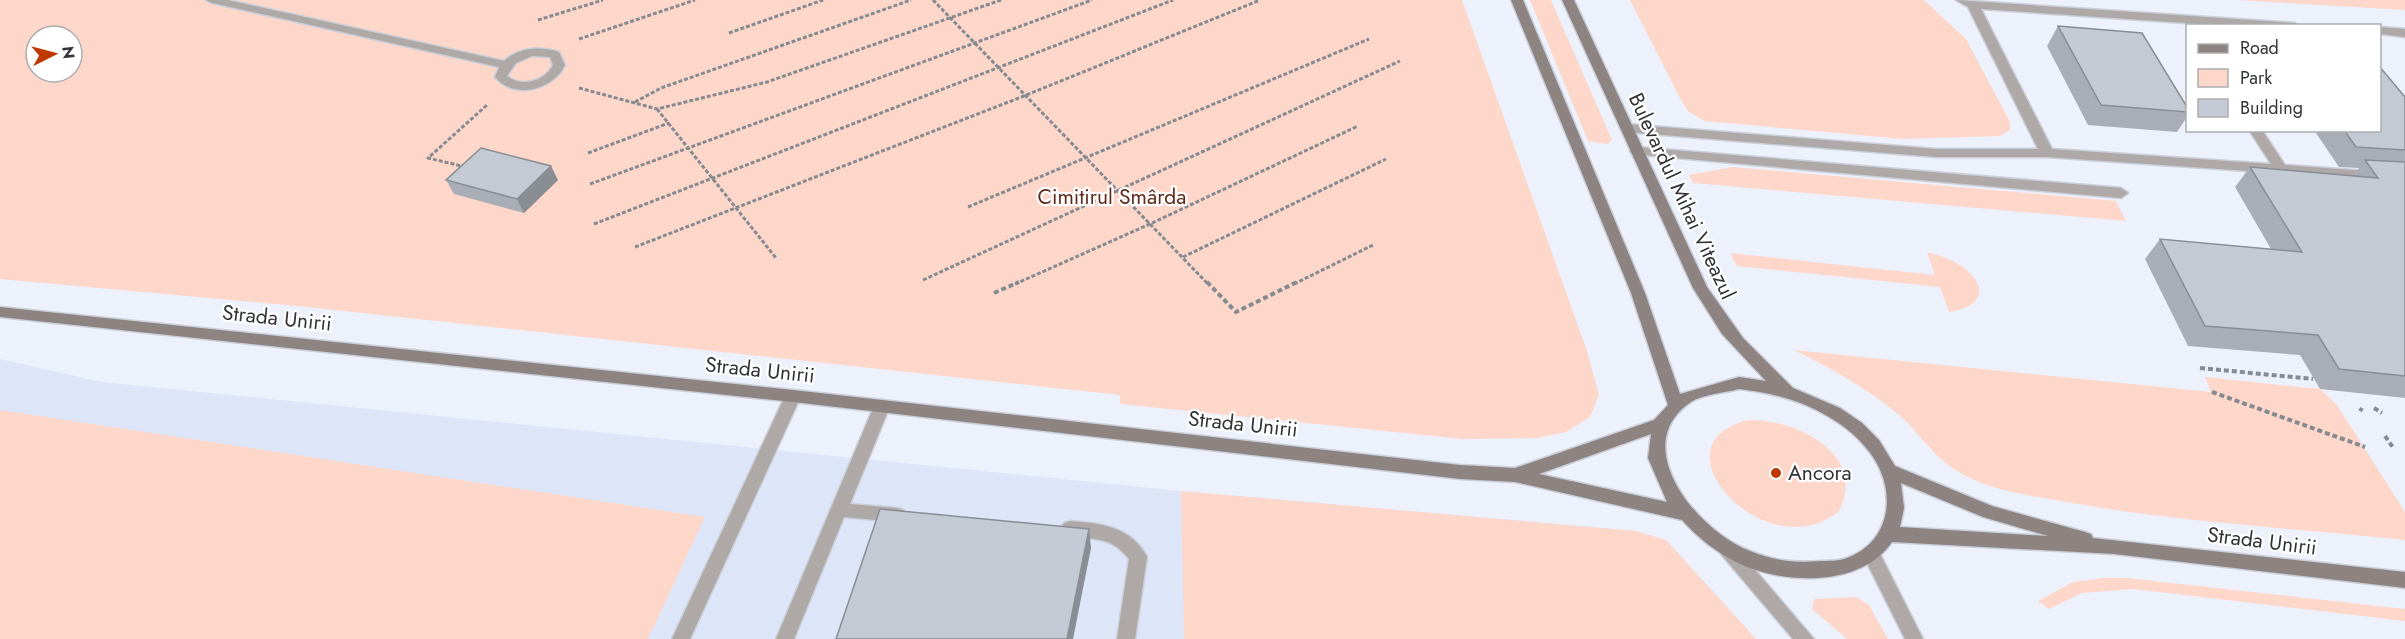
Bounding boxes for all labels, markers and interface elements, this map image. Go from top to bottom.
north arrow [24,24,84,84]
legend [2186,24,2381,132]
text: Road [2240,35,2279,61]
text: N [56,45,81,60]
text: Park [2240,65,2272,91]
street label: Bulevardul Mihai Viteazul [1621,88,1743,304]
text: Building [2240,95,2303,121]
park label: Cimitirul Smârda [1038,182,1186,212]
street label: Strada Unirii [221,297,333,339]
street label: Strada Unirii [704,349,816,391]
street label: Strada Unirii [1187,403,1299,445]
place label: Ancora [1788,458,1852,488]
marker: Ancora [1769,466,1783,480]
street label: Strada Unirii [2206,519,2318,563]

